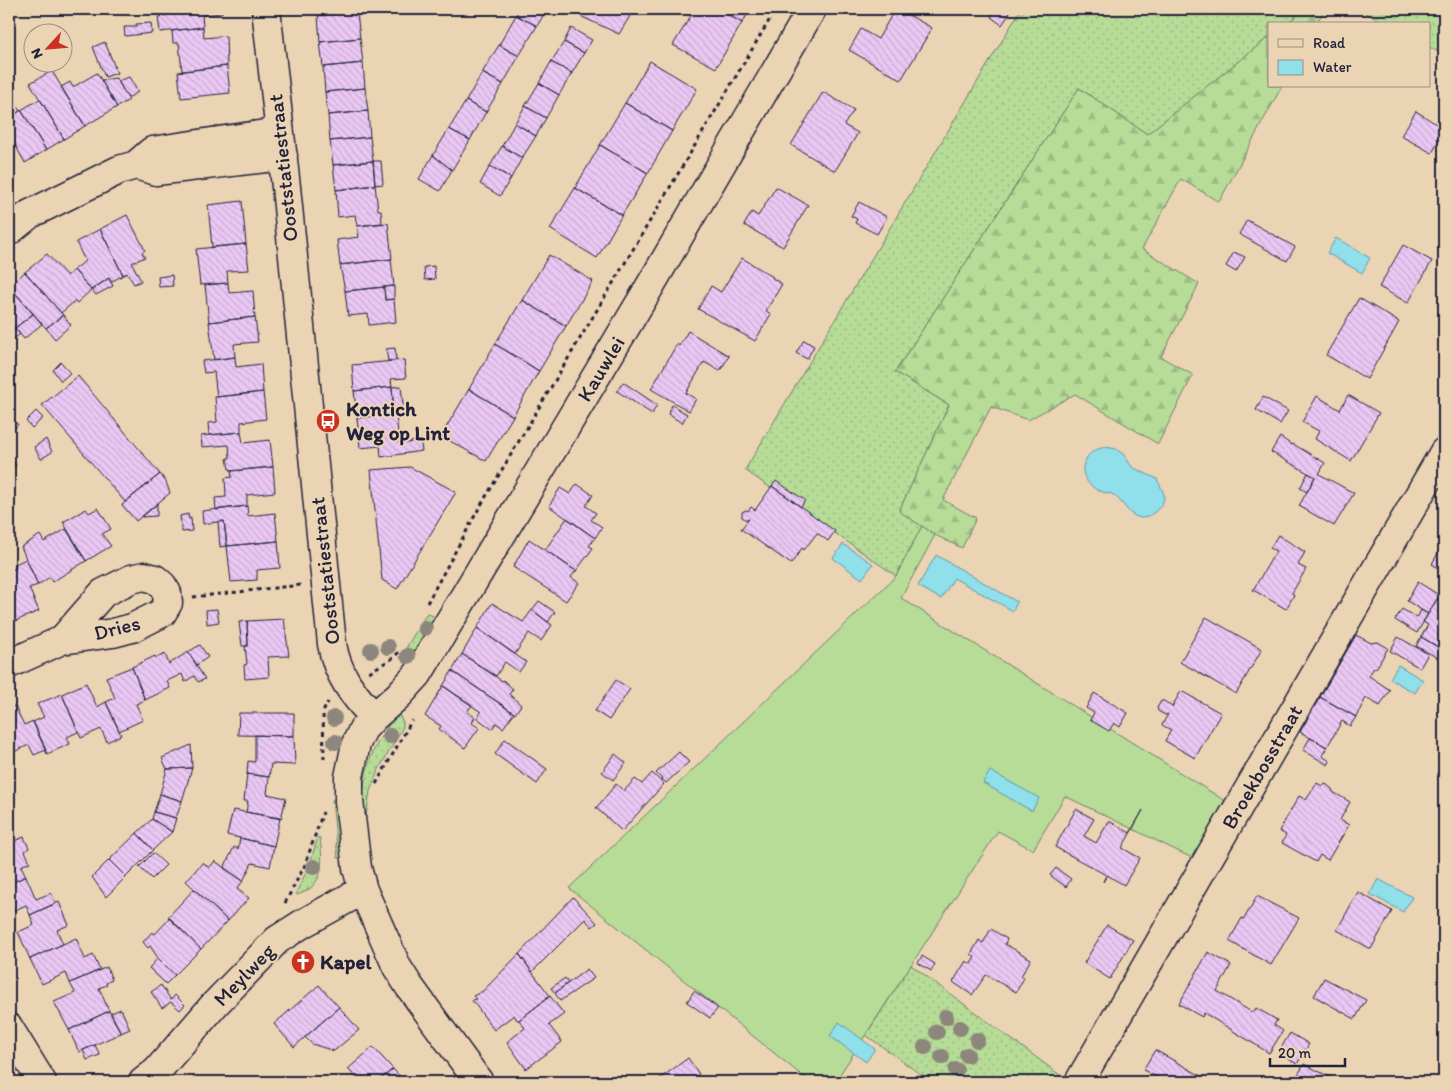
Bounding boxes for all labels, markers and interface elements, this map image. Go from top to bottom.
north arrow [22,22,72,72]
legend [1268,22,1430,88]
text: Road [1313,34,1346,52]
text: N [27,46,46,61]
text: Water [1313,58,1352,76]
street label: Ooststatiestraat [262,93,303,243]
street label: Kauwlei [571,332,630,406]
place label: Kontich Weg op Lint [346,396,450,446]
bus stop icon: Kontich Weg op Lint [315,408,341,434]
street label: Ooststatiestraat [304,496,345,646]
street label: Dries [91,610,143,645]
street label: Broekbosstraat [1216,700,1307,833]
street label: Meylweg [208,938,280,1011]
church icon: Kapel [290,949,316,975]
place label: Kapel [320,949,372,975]
scale bar [1270,1036,1346,1068]
text: 20 m [1278,1044,1312,1062]

